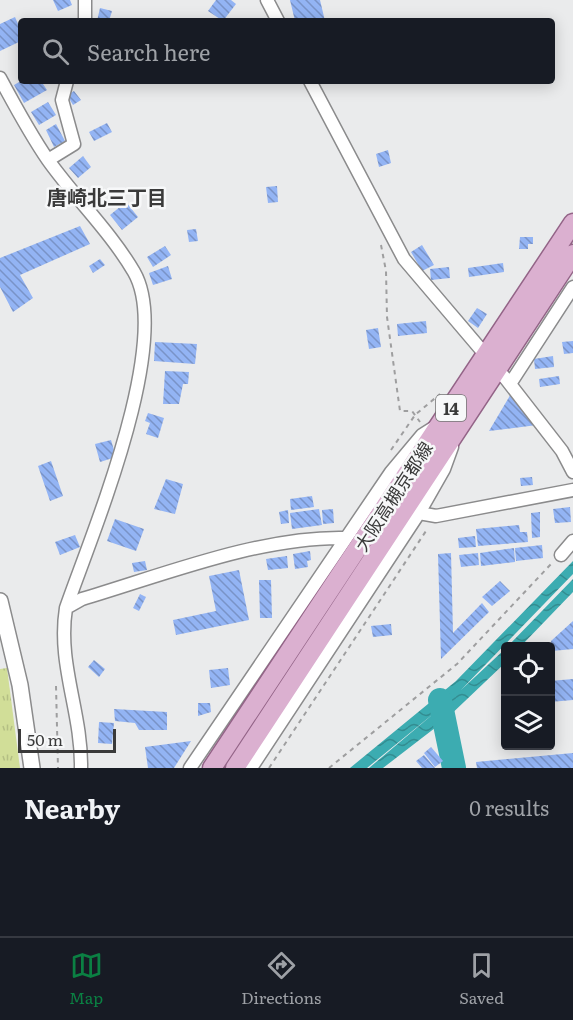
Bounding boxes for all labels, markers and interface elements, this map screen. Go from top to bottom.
search box [18,18,555,84]
icon: search [39,35,72,68]
text: Search here [87,35,210,68]
district label: 唐崎北三丁目 [47,181,167,211]
road number: 14 [436,395,466,421]
street label: 大阪高槻京都線 [347,436,439,556]
map controls [501,642,555,750]
button: locate [501,642,555,696]
button: layers [501,696,555,750]
scale bar [18,726,116,754]
text: 50 m [27,727,63,751]
text: Nearby [24,788,120,827]
text: 0 results [469,792,549,822]
tab: Map [69,949,103,1009]
tab: Directions [241,949,321,1009]
tab: Saved [459,949,504,1009]

